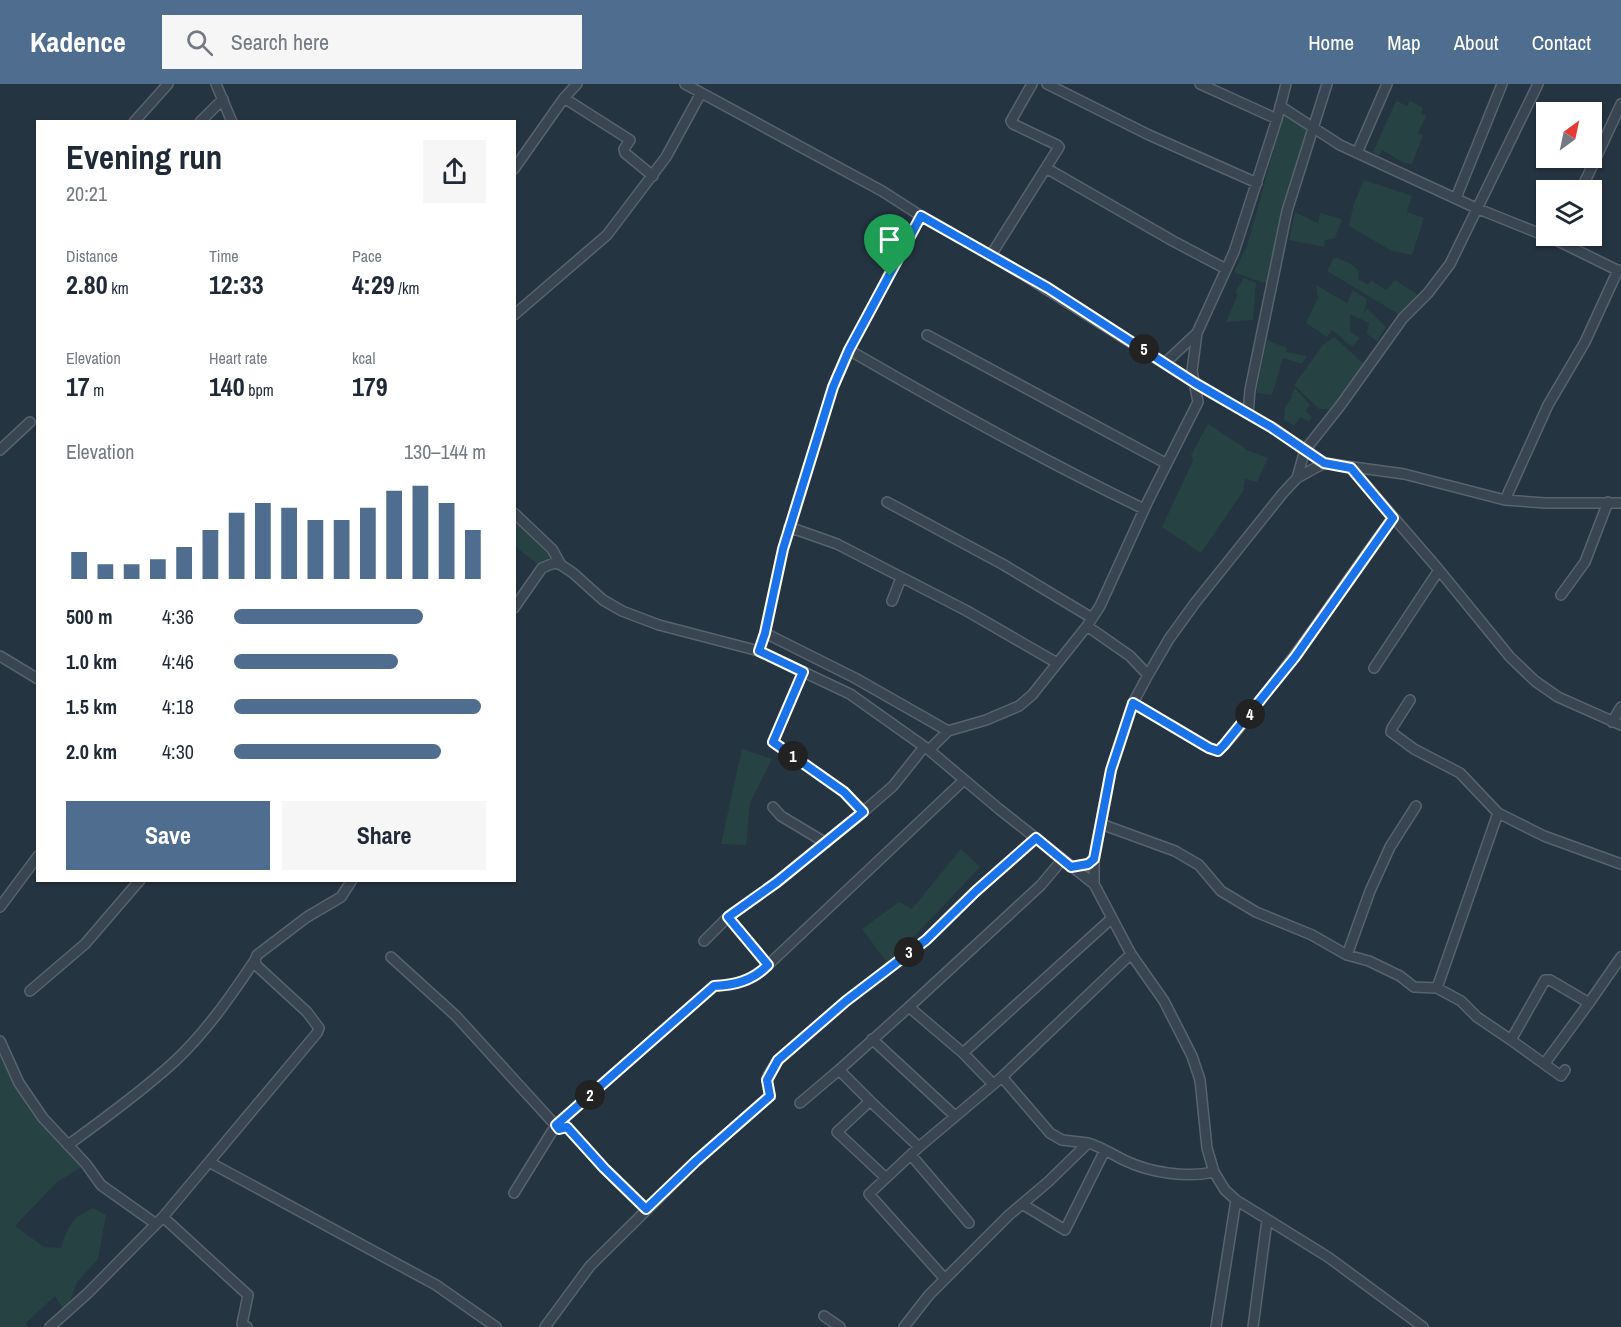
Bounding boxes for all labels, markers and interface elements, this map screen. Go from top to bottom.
search box [162,15,582,69]
text: Kadence [30,23,126,61]
icon: search [183,26,216,59]
text: Search here [231,27,329,57]
text: Home [1308,28,1354,57]
text: Map [1387,28,1421,57]
text: About [1454,28,1499,57]
text: Contact [1532,28,1591,57]
north arrow [1536,102,1602,168]
map controls [1536,102,1602,246]
text: Evening run [66,135,222,179]
button: share [423,140,486,203]
text: 20:21 [66,180,107,207]
button: layers [1536,180,1602,246]
pin [864,214,915,276]
icon: arrive [873,223,906,256]
text: Distance [66,245,118,267]
text: Time [209,245,239,267]
text: Pace [352,245,382,267]
text: 2.80 [66,267,108,302]
text: 12:33 [209,267,264,302]
text: 4:29 [352,267,395,302]
text: km [108,277,129,299]
text: /km [395,277,419,299]
pin: 5 [1129,334,1159,364]
text: 5 [1140,338,1148,360]
text: Elevation [66,347,121,369]
text: Heart rate [209,347,267,369]
text: kcal [352,347,375,369]
text: 17 [66,369,90,404]
text: 140 [209,369,245,404]
text: 179 [352,369,388,404]
text: m [90,379,104,401]
text: bpm [245,379,274,401]
text: Elevation [66,438,134,465]
text: 130–144 m [404,438,486,465]
text: 500 m [66,603,113,630]
text: 4:36 [162,603,194,630]
text: 1.0 km [66,648,117,675]
text: 4:46 [162,648,194,675]
text: 1.5 km [66,693,117,720]
text: 4:18 [162,693,194,720]
pin: 4 [1235,699,1265,729]
text: 4 [1246,703,1254,725]
text: 2.0 km [66,738,117,765]
text: 4:30 [162,738,194,765]
pin: 1 [778,741,808,771]
text: 1 [789,745,797,767]
button: Save [66,801,270,870]
button: Share [282,801,486,870]
pin: 3 [894,937,924,967]
text: 3 [905,941,913,963]
pin: 2 [575,1080,605,1110]
text: 2 [586,1084,594,1106]

